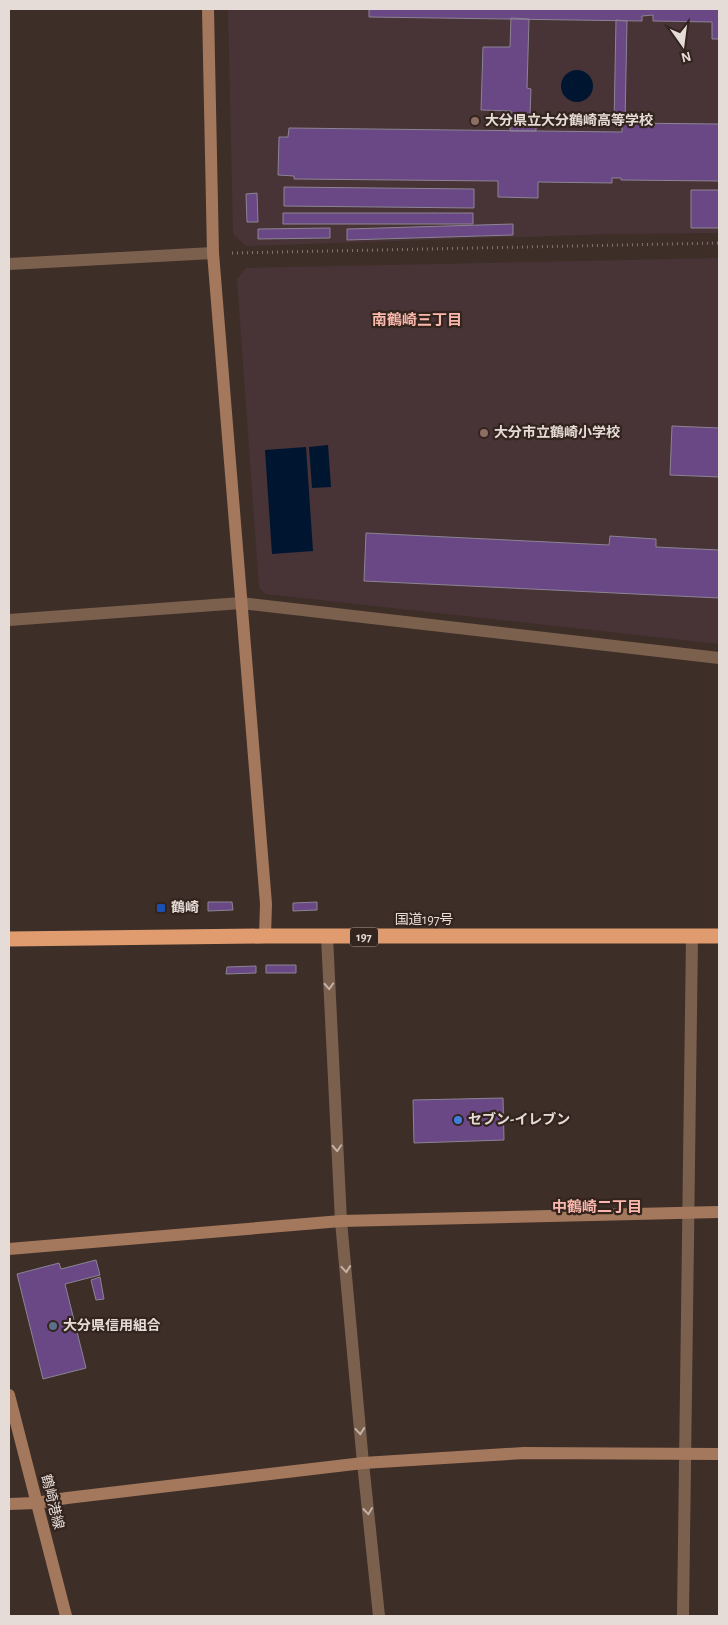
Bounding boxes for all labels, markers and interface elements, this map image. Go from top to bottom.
north arrow [658,20,708,70]
text: N [679,49,692,65]
place label: 大分県立大分鶴崎高等学校 [485,112,653,128]
marker: 大分県立大分鶴崎高等学校 [469,115,481,127]
district label: 南鶴崎三丁目 [372,312,462,328]
place label: 大分市立鶴崎小学校 [494,425,620,440]
marker: 大分市立鶴崎小学校 [478,427,490,439]
place label: 鶴崎 [171,900,199,915]
marker: 鶴崎 [155,902,167,914]
street label: 国道197号 [394,912,454,927]
road number: 197 [350,928,378,946]
one-way arrow [324,982,335,990]
place label: セブン-イレブン [468,1111,570,1127]
marker: セブン-イレブン [452,1114,464,1126]
one-way arrow [332,1144,343,1152]
district label: 中鶴崎二丁目 [552,1199,642,1215]
one-way arrow [340,1265,351,1273]
place label: 大分県信用組合 [63,1318,161,1333]
marker: 大分県信用組合 [47,1320,59,1332]
one-way arrow [354,1427,365,1435]
street label: 鶴崎港線 [38,1473,67,1531]
one-way arrow [362,1508,373,1516]

